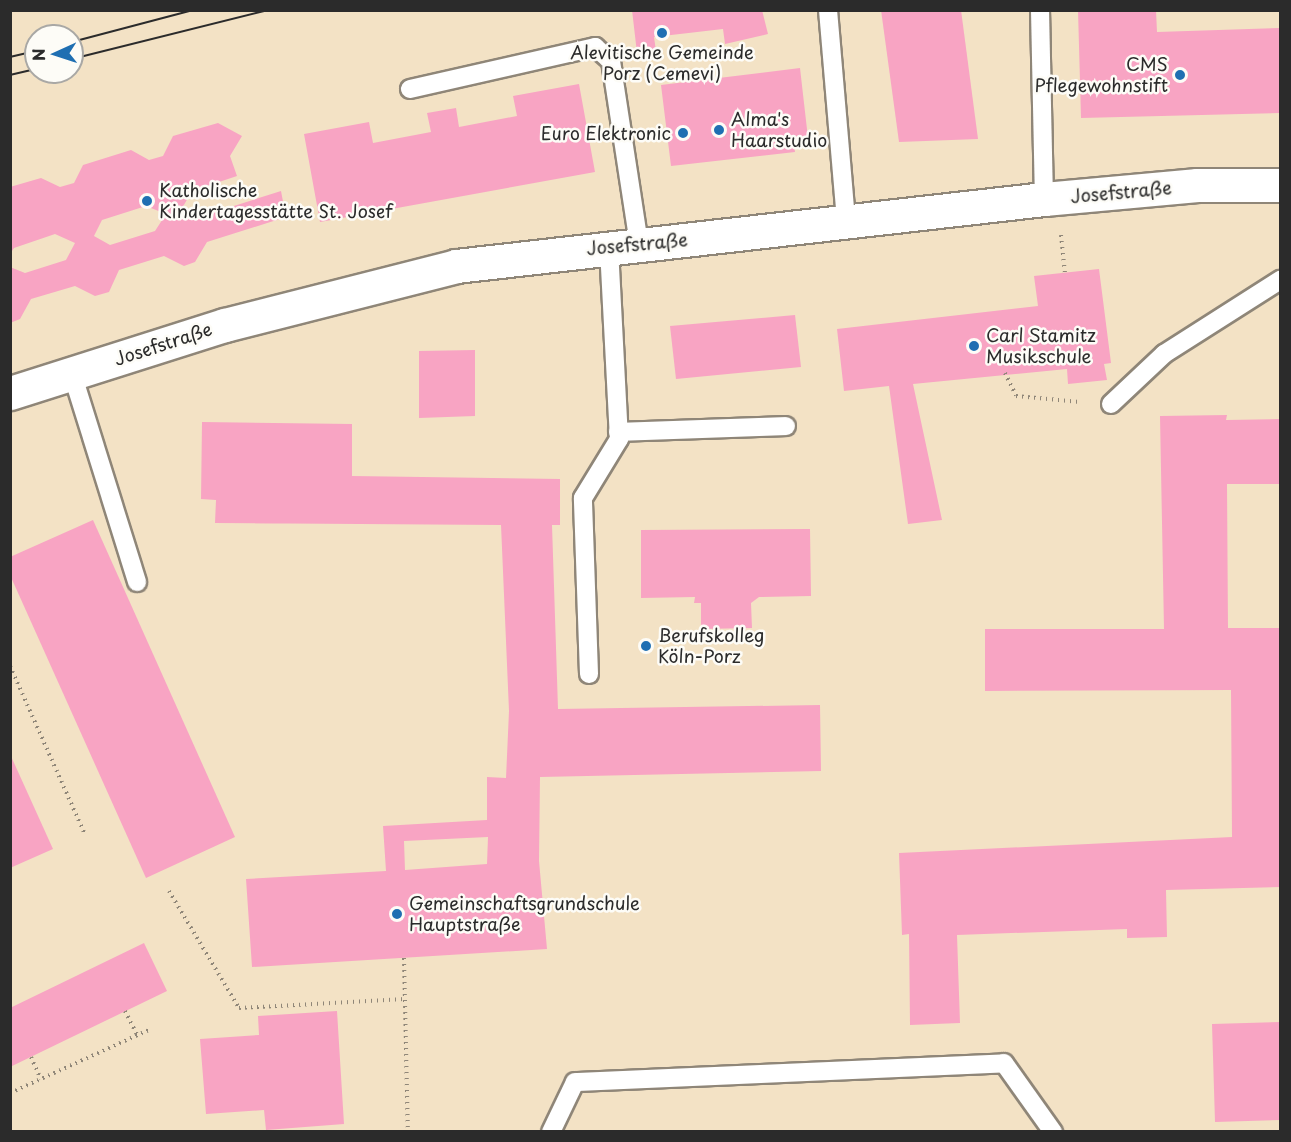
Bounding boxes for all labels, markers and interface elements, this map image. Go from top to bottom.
north arrow [24,24,84,84]
marker: Alevitische Gemeinde Porz (Cemevi) [655,26,669,40]
place label: Alevitische Gemeinde Porz (Cemevi) [570,42,754,84]
text: N [26,48,50,62]
place label: CMS Pflegewohnstift [1034,54,1168,97]
marker: CMS Pflegewohnstift [1173,68,1187,82]
place label: Alma's Haarstudio [731,109,827,152]
place label: Euro Elektronic [540,122,671,144]
marker: Alma's Haarstudio [712,123,726,137]
marker: Euro Elektronic [676,126,690,140]
street label: Josefstraße [1070,177,1172,207]
place label: Katholische Kindertagesstätte St. Josef [159,180,393,222]
marker: Katholische Kindertagesstätte St. Josef [140,194,154,208]
street label: Josefstraße [586,229,688,259]
street label: Josefstraße [111,318,215,370]
place label: Carl Stamitz Musikschule [986,325,1097,368]
marker: Carl Stamitz Musikschule [967,339,981,353]
place label: Berufskolleg Köln-Porz [658,625,764,668]
marker: Berufskolleg Köln-Porz [639,639,653,653]
place label: Gemeinschaftsgrundschule Hauptstraße [409,893,640,936]
marker: Gemeinschaftsgrundschule Hauptstraße [390,907,404,921]

